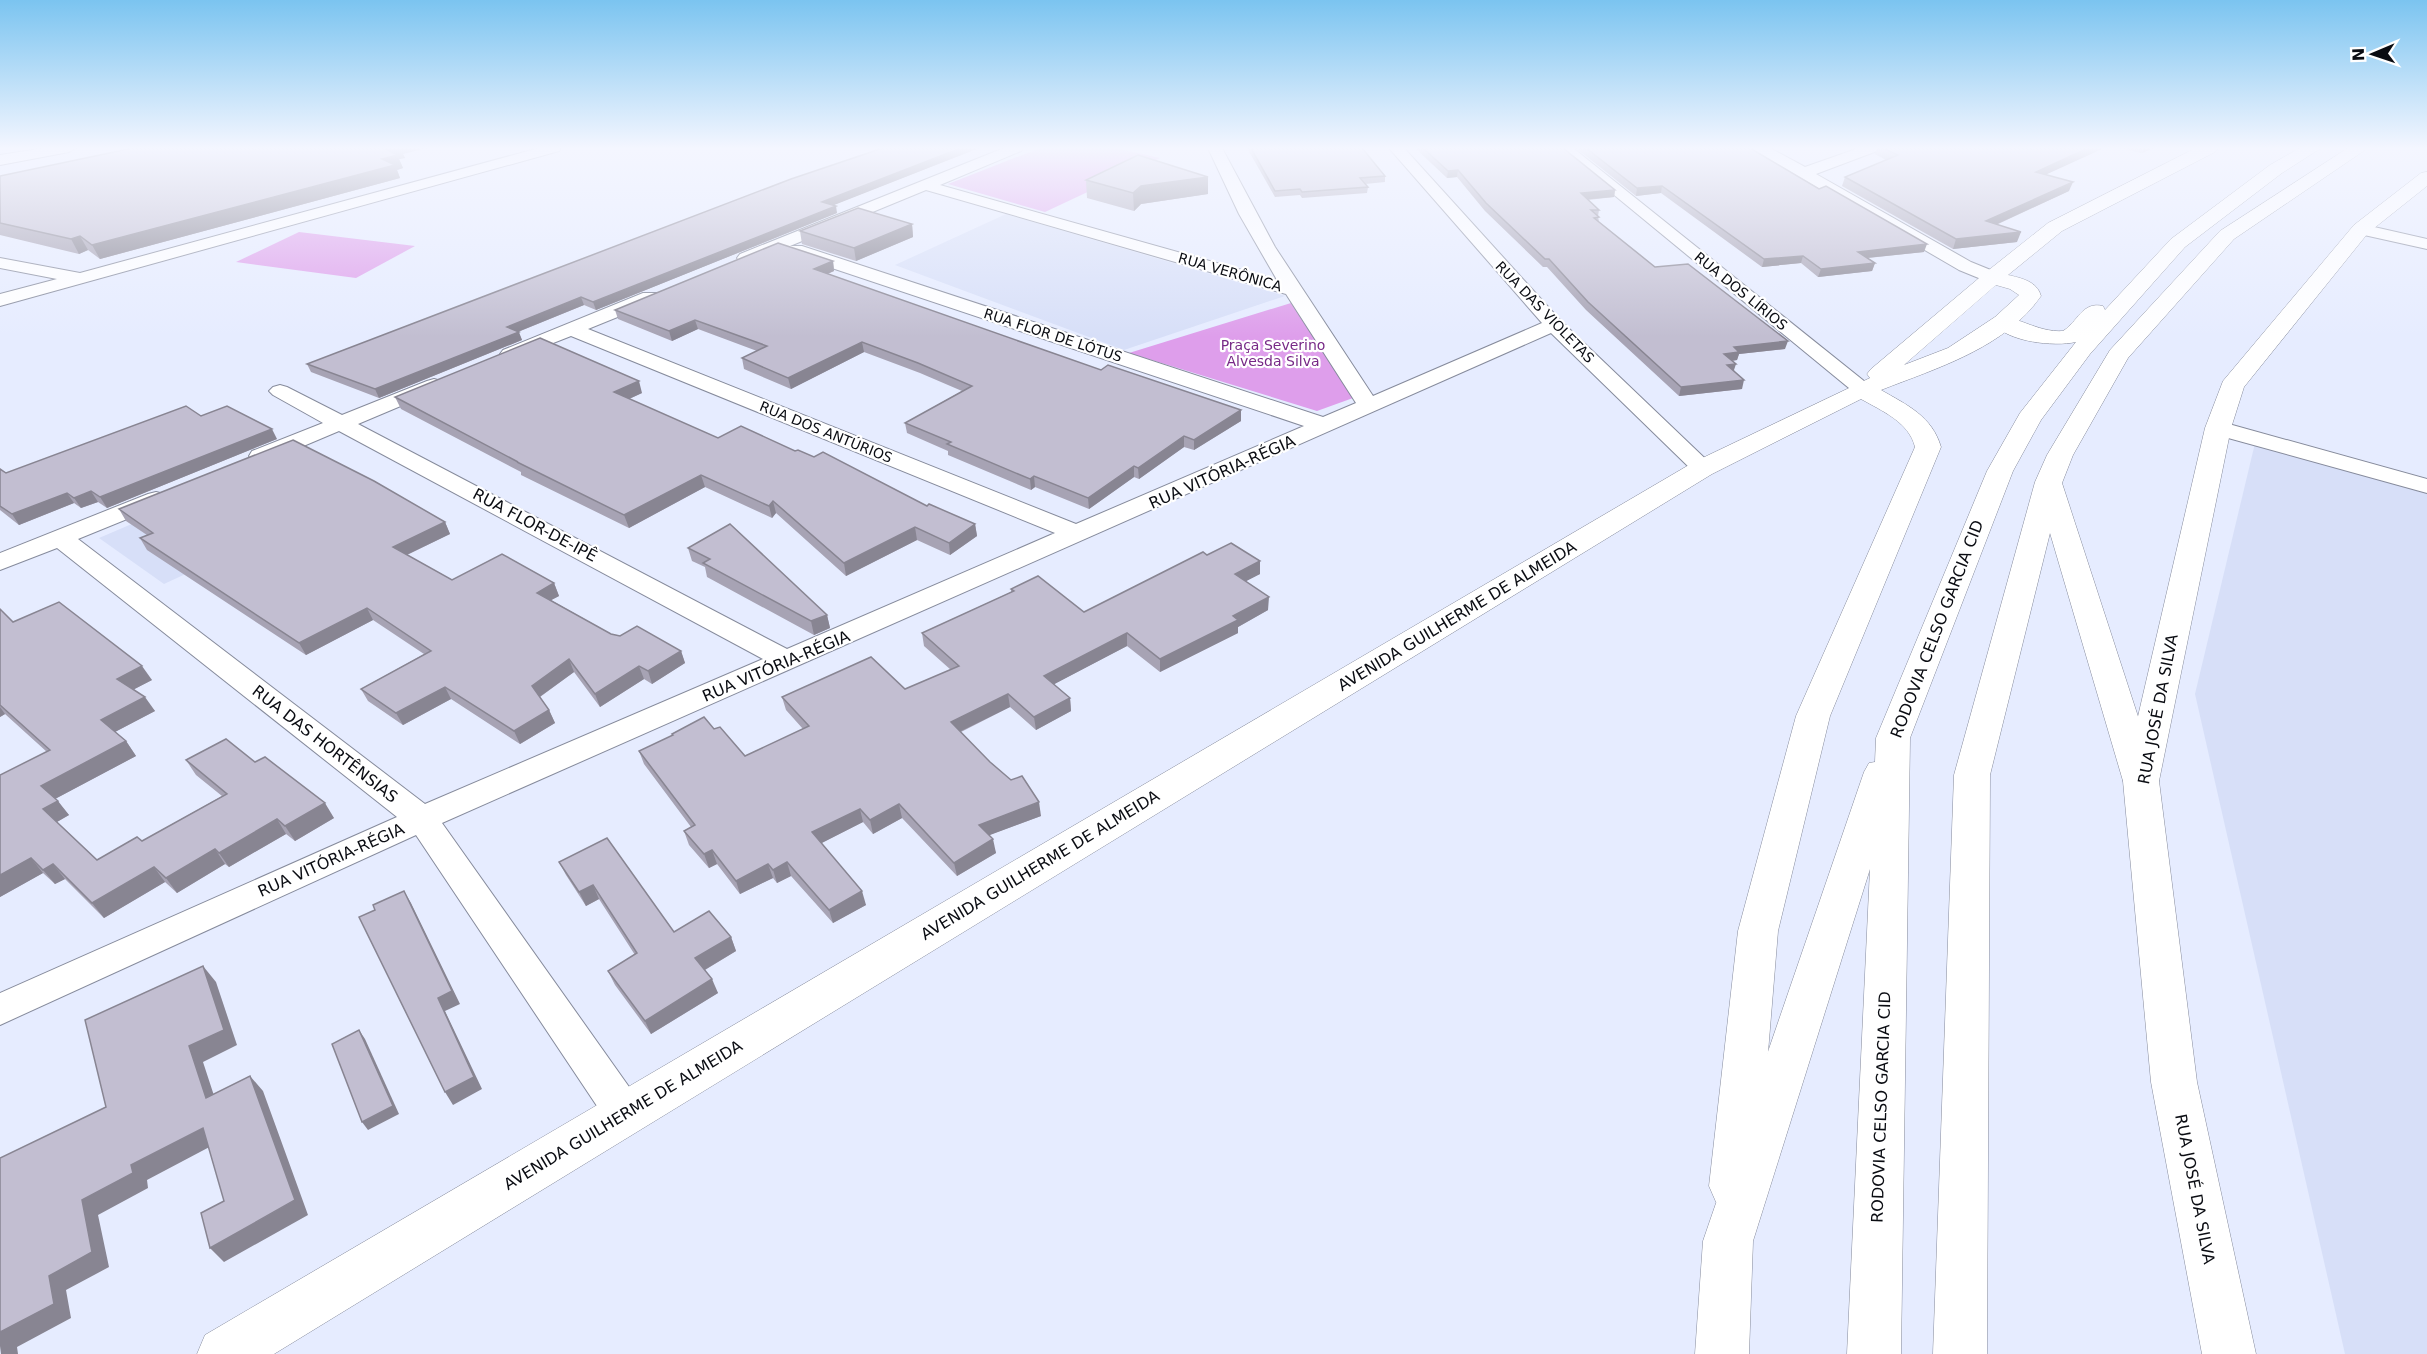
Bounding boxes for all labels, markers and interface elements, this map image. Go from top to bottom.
north arrow [2343,24,2403,84]
text: N [2349,47,2368,62]
street label: RUA VERÔNICA [1176,249,1284,295]
street label: RUA DOS LÍRIOS [1691,249,1791,333]
street label: RUA DAS VIOLETAS [1492,258,1598,366]
street label: RUA FLOR DE LÓTUS [982,304,1125,365]
park label: Praça Severino Alvesda Silva [1221,337,1325,369]
street label: RUA DOS ANTÚRIOS [757,397,895,466]
street label: RUA VITÓRIA-RÉGIA [1146,431,1298,513]
street label: RUA FLOR-DE-IPÊ [470,484,600,566]
street label: RODOVIA CELSO GARCIA CID [1887,517,1987,741]
street label: AVENIDA GUILHERME DE ALMEIDA [1334,537,1580,695]
street label: RUA VITÓRIA-RÉGIA [699,626,853,706]
street label: RUA JOSÉ DA SILVA [2134,632,2182,786]
street label: RUA DAS HORTÊNSIAS [248,681,402,807]
street label: AVENIDA GUILHERME DE ALMEIDA [917,786,1163,944]
street label: RUA VITÓRIA-RÉGIA [255,819,407,901]
street label: RODOVIA CELSO GARCIA CID [1867,991,1895,1223]
street label: AVENIDA GUILHERME DE ALMEIDA [500,1036,746,1194]
street label: RUA JOSÉ DA SILVA [2171,1112,2219,1266]

